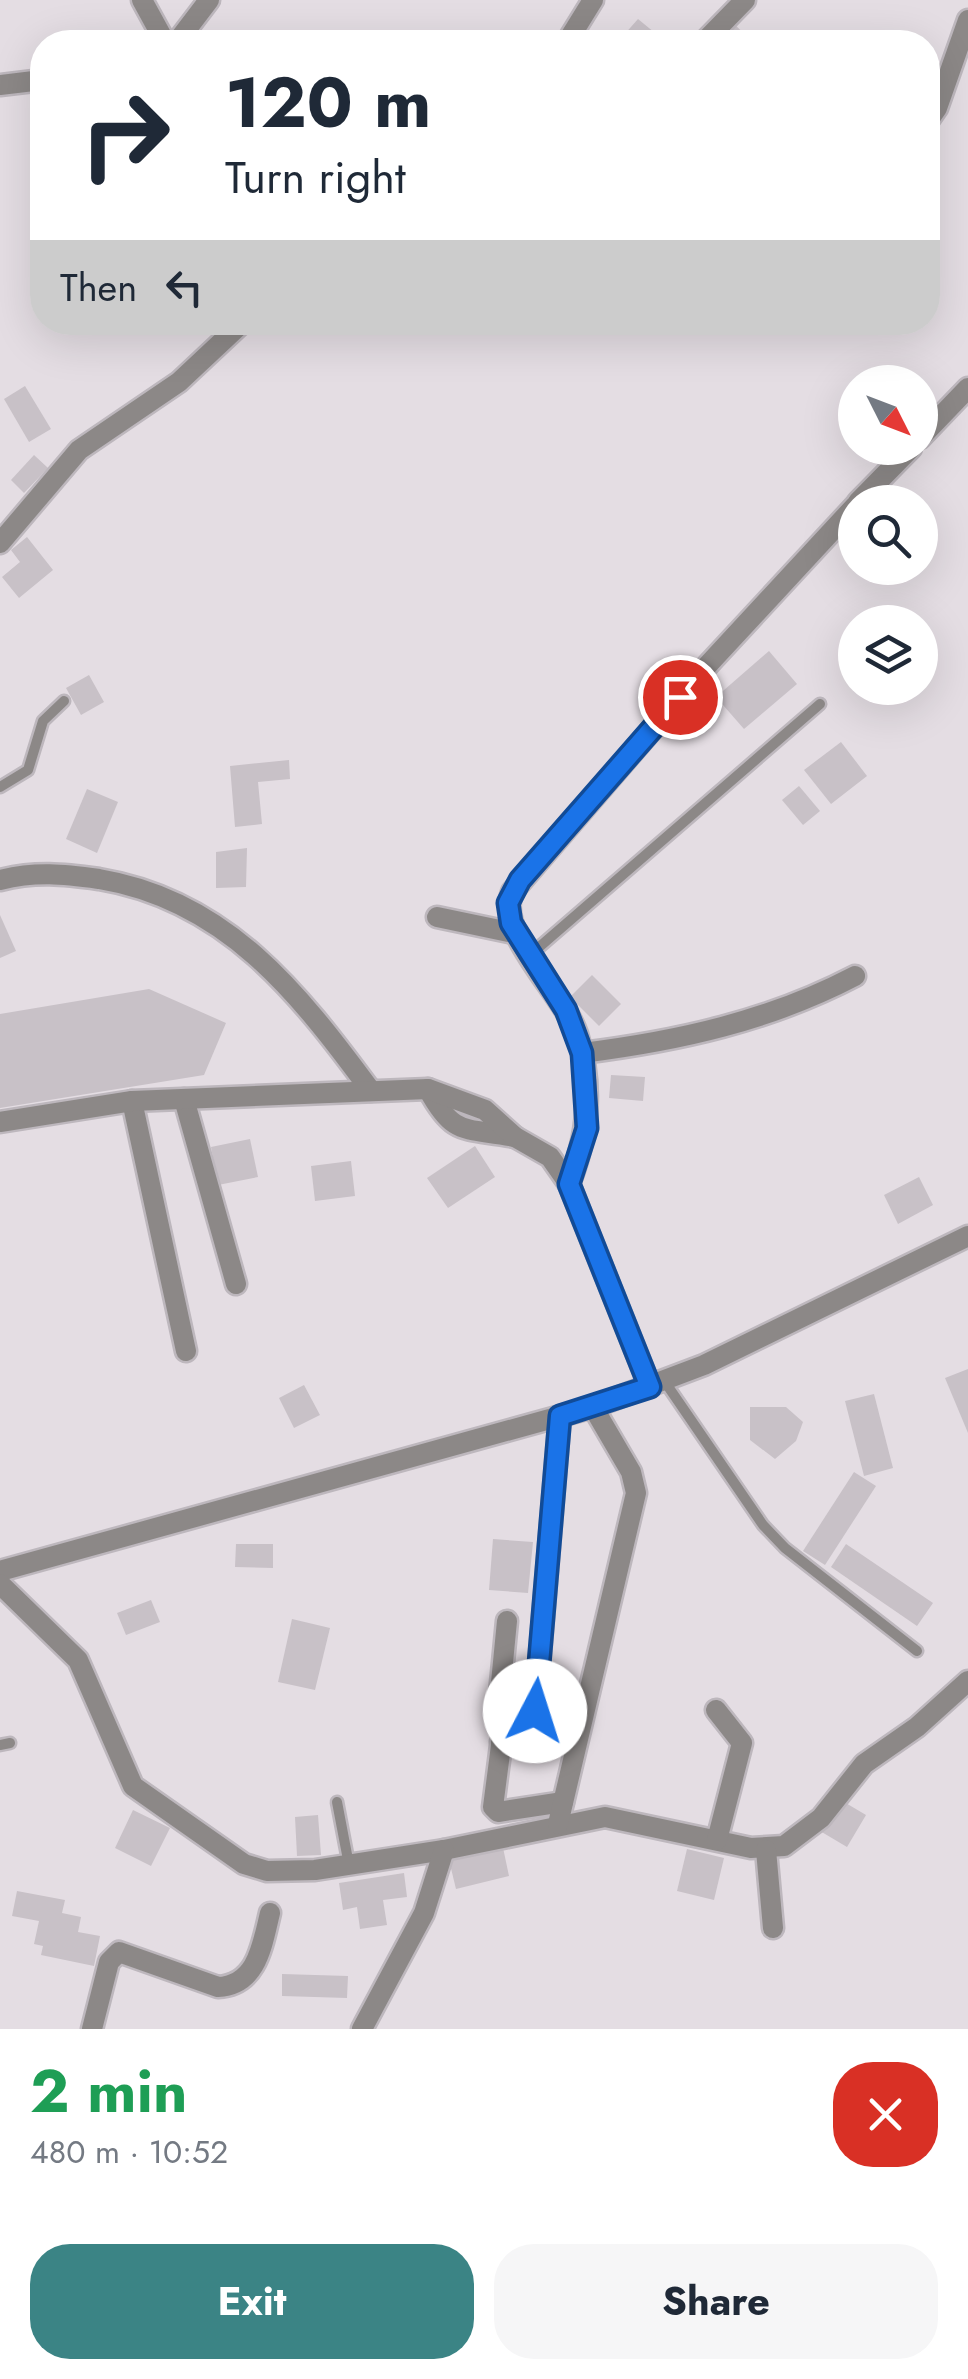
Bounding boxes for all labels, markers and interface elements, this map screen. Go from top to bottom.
text: 120 m [225,52,431,153]
icon: right [60,70,190,200]
text: Turn right [225,145,406,210]
text: Then [60,260,137,315]
icon: left [157,260,212,315]
north arrow [838,365,938,465]
map controls [838,365,938,705]
button: search [838,485,938,585]
button: layers [838,605,938,705]
pin [638,655,723,740]
icon: arrive [653,670,708,725]
position arrow [483,1659,587,1763]
text: 2 min [30,2048,188,2135]
button: close [833,2062,938,2167]
text: 480 m · 10:52 [30,2129,228,2175]
button: Exit [30,2244,474,2359]
button: Share [494,2244,938,2359]

